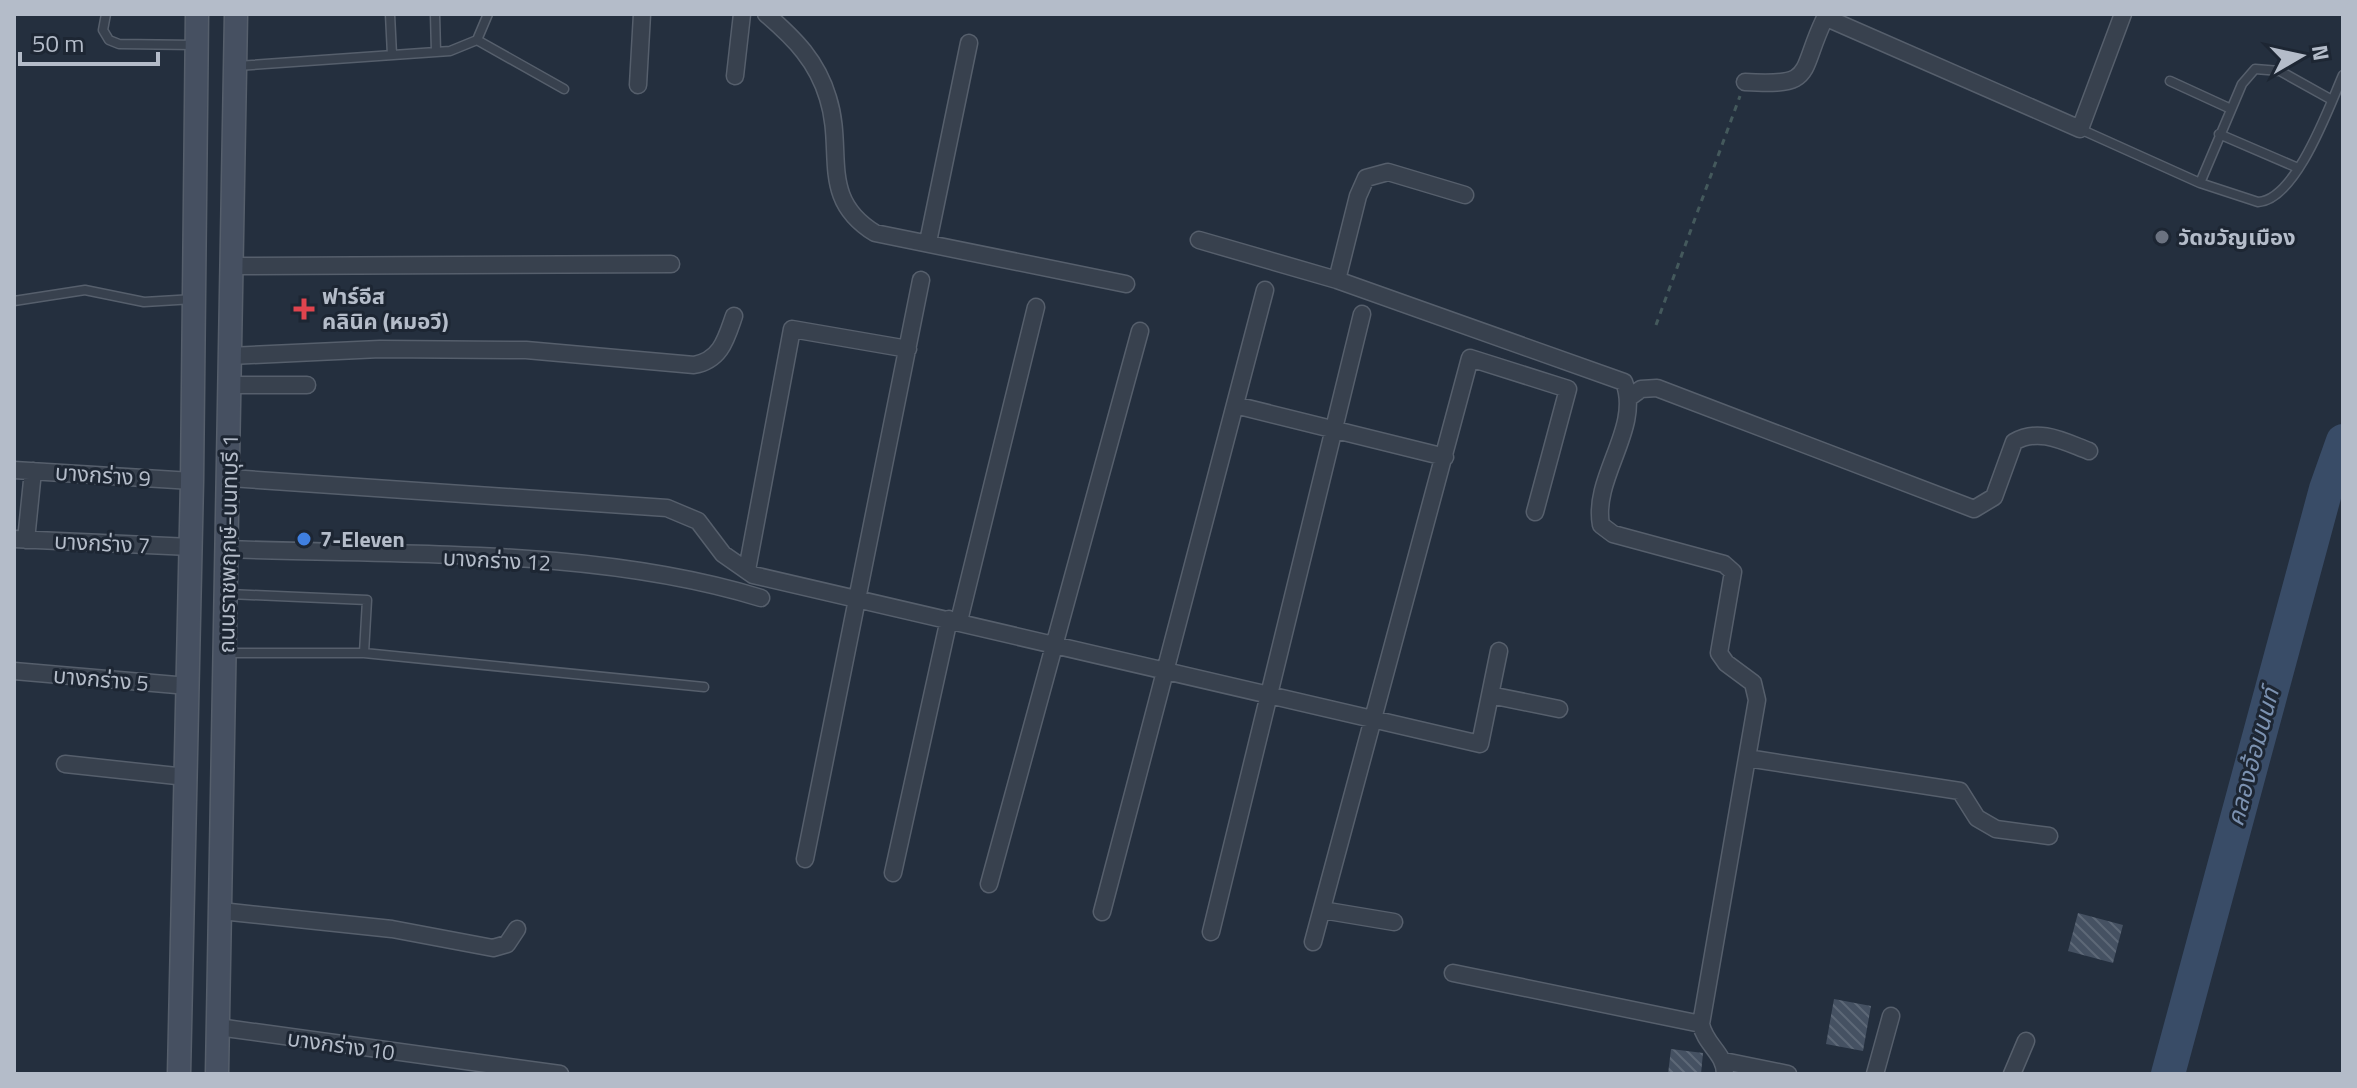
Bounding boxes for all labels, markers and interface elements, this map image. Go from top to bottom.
scale bar [20,16,158,66]
north arrow [2261,16,2341,96]
text: 50 m [32,25,84,61]
text: N [2303,43,2339,63]
place label: วัดขวัญเมือง [2178,220,2296,254]
marker: วัดขวัญเมือง [2153,228,2171,246]
place label: ฟาร์อีส คลินิค (หมอวี) [322,279,448,338]
marker: ฟาร์อีส คลินิค (หมอวี) [293,298,315,320]
street label: ถนนราชพฤกษ์-นนทบุรี 1 [209,434,247,654]
street label: บางกร่าง 9 [54,455,152,495]
place label: 7-Eleven [320,522,405,556]
street label: บางกร่าง 7 [53,524,151,562]
marker: 7-Eleven [295,530,313,548]
street label: บางกร่าง 12 [442,540,552,580]
street label: บางกร่าง 5 [52,658,150,700]
water label: คลองอ้อมนนท์ [2216,680,2289,830]
street label: บางกร่าง 10 [285,1021,397,1069]

